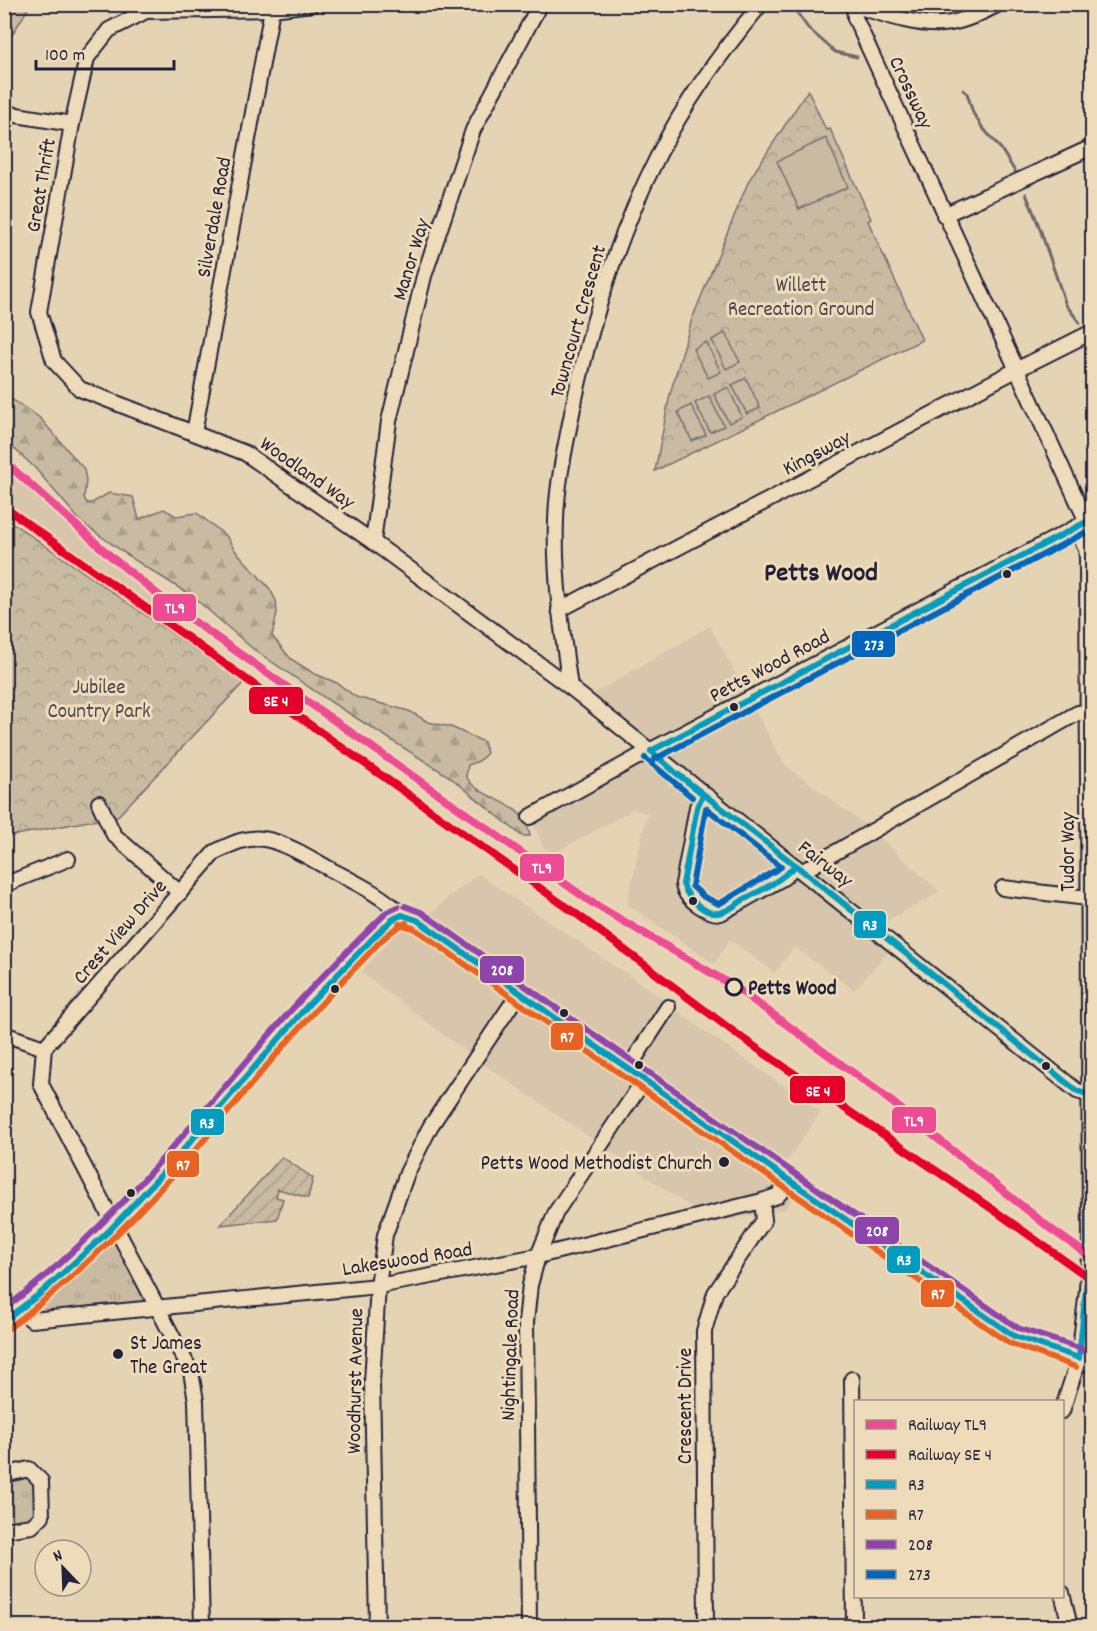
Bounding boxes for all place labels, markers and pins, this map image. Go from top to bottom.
unlabelled marker [1001,568,1013,580]
unlabelled marker [728,701,740,713]
unlabelled marker [687,895,699,907]
place label: Petts Wood [748,975,837,1005]
marker: Petts Wood [725,978,743,996]
unlabelled marker [329,983,341,995]
unlabelled marker [558,1007,570,1019]
unlabelled marker [633,1059,645,1071]
unlabelled marker [1040,1060,1052,1072]
place label: Petts Wood Methodist Church [480,1150,712,1180]
marker: Petts Wood Methodist Church [717,1155,731,1169]
unlabelled marker [125,1187,137,1199]
place label: St James The Great [130,1330,208,1384]
marker: St James The Great [111,1347,125,1361]

